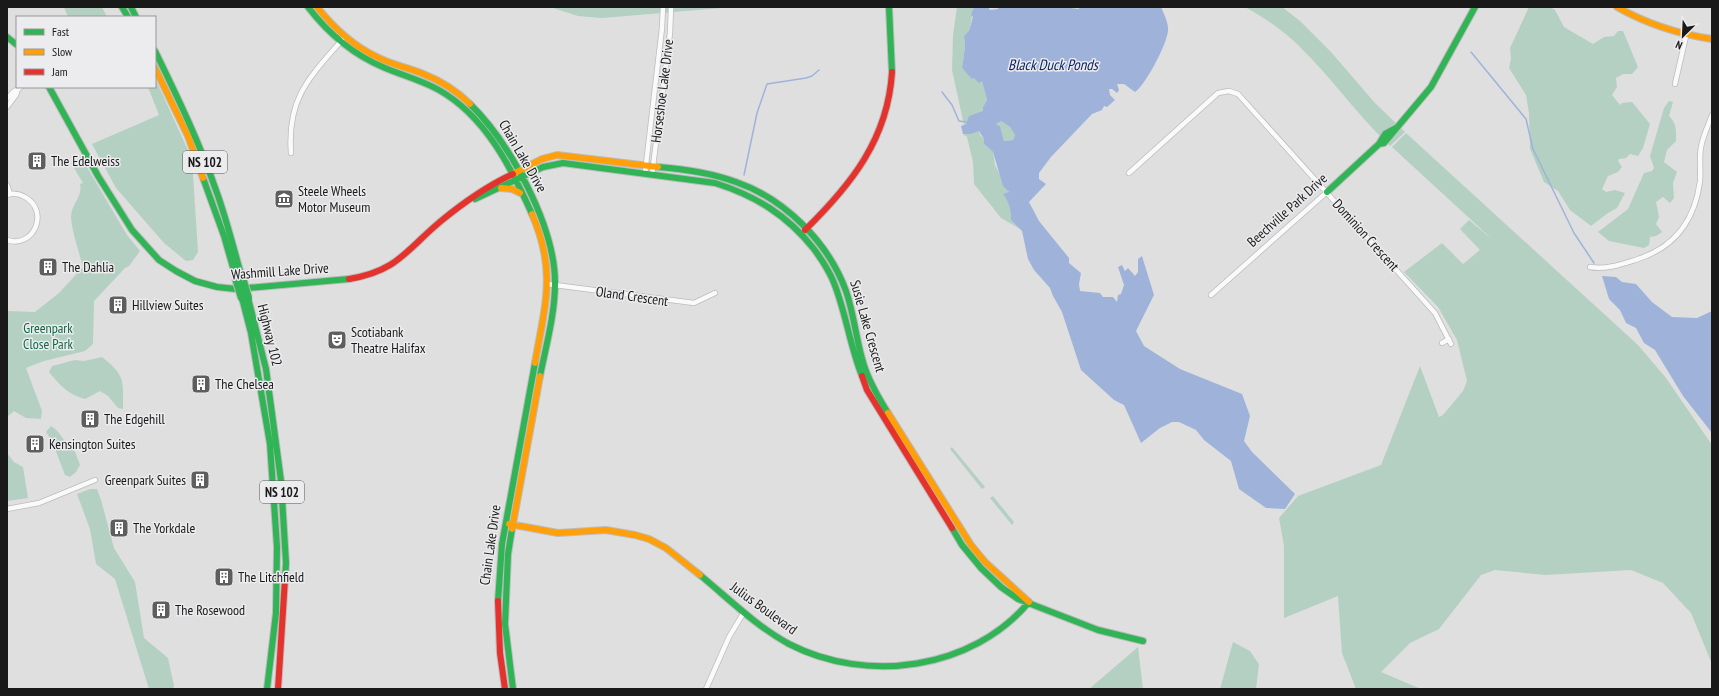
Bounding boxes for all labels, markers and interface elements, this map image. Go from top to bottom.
legend [16,16,156,88]
north arrow [1663,16,1703,56]
text: Fast [52,24,70,39]
street label: Horseshoe Lake Drive [647,38,677,144]
text: N [1673,38,1684,53]
text: Slow [52,44,73,59]
water label: Black Duck Ponds [1008,55,1100,74]
text: Jam [51,64,68,79]
street label: Chain Lake Drive [495,116,551,196]
building icon: The Edelweiss [26,150,48,172]
road number: NS 102 [183,151,227,173]
place label: The Edelweiss [51,152,120,170]
street label: Beechville Park Drive [1243,169,1331,251]
place label: Steele Wheels Motor Museum [298,182,370,216]
museum icon: Steele Wheels Motor Museum [273,188,295,210]
street label: Dominion Crescent [1329,195,1403,275]
building icon: The Dahlia [37,256,59,278]
place label: The Dahlia [62,258,114,276]
street label: Washmill Lake Drive [231,259,330,283]
street label: Susie Lake Crescent [846,278,890,374]
street label: Oland Crescent [595,282,669,310]
building icon: Hillview Suites [107,294,129,316]
place label: Hillview Suites [132,296,204,314]
street label: Highway 102 [254,302,286,368]
park label: Greenpark Close Park [23,319,74,353]
place label: Scotiabank Theatre Halifax [351,323,426,357]
theatre icon: Scotiabank Theatre Halifax [326,329,348,351]
building icon: The Chelsea [190,373,212,395]
place label: The Chelsea [215,375,274,393]
building icon: The Edgehill [79,408,101,430]
place label: The Edgehill [104,410,166,428]
building icon: Kensington Suites [24,433,46,455]
place label: Kensington Suites [49,435,136,453]
building icon: Greenpark Suites [189,469,211,491]
place label: Greenpark Suites [105,471,186,489]
road number: NS 102 [260,481,304,503]
street label: Chain Lake Drive [475,503,505,586]
building icon: The Yorkdale [108,517,130,539]
place label: The Yorkdale [133,519,195,537]
building icon: The Litchfield [213,566,235,588]
place label: The Litchfield [238,568,304,586]
street label: Julius Boulevard [726,577,801,638]
building icon: The Rosewood [150,599,172,621]
place label: The Rosewood [175,601,245,619]

